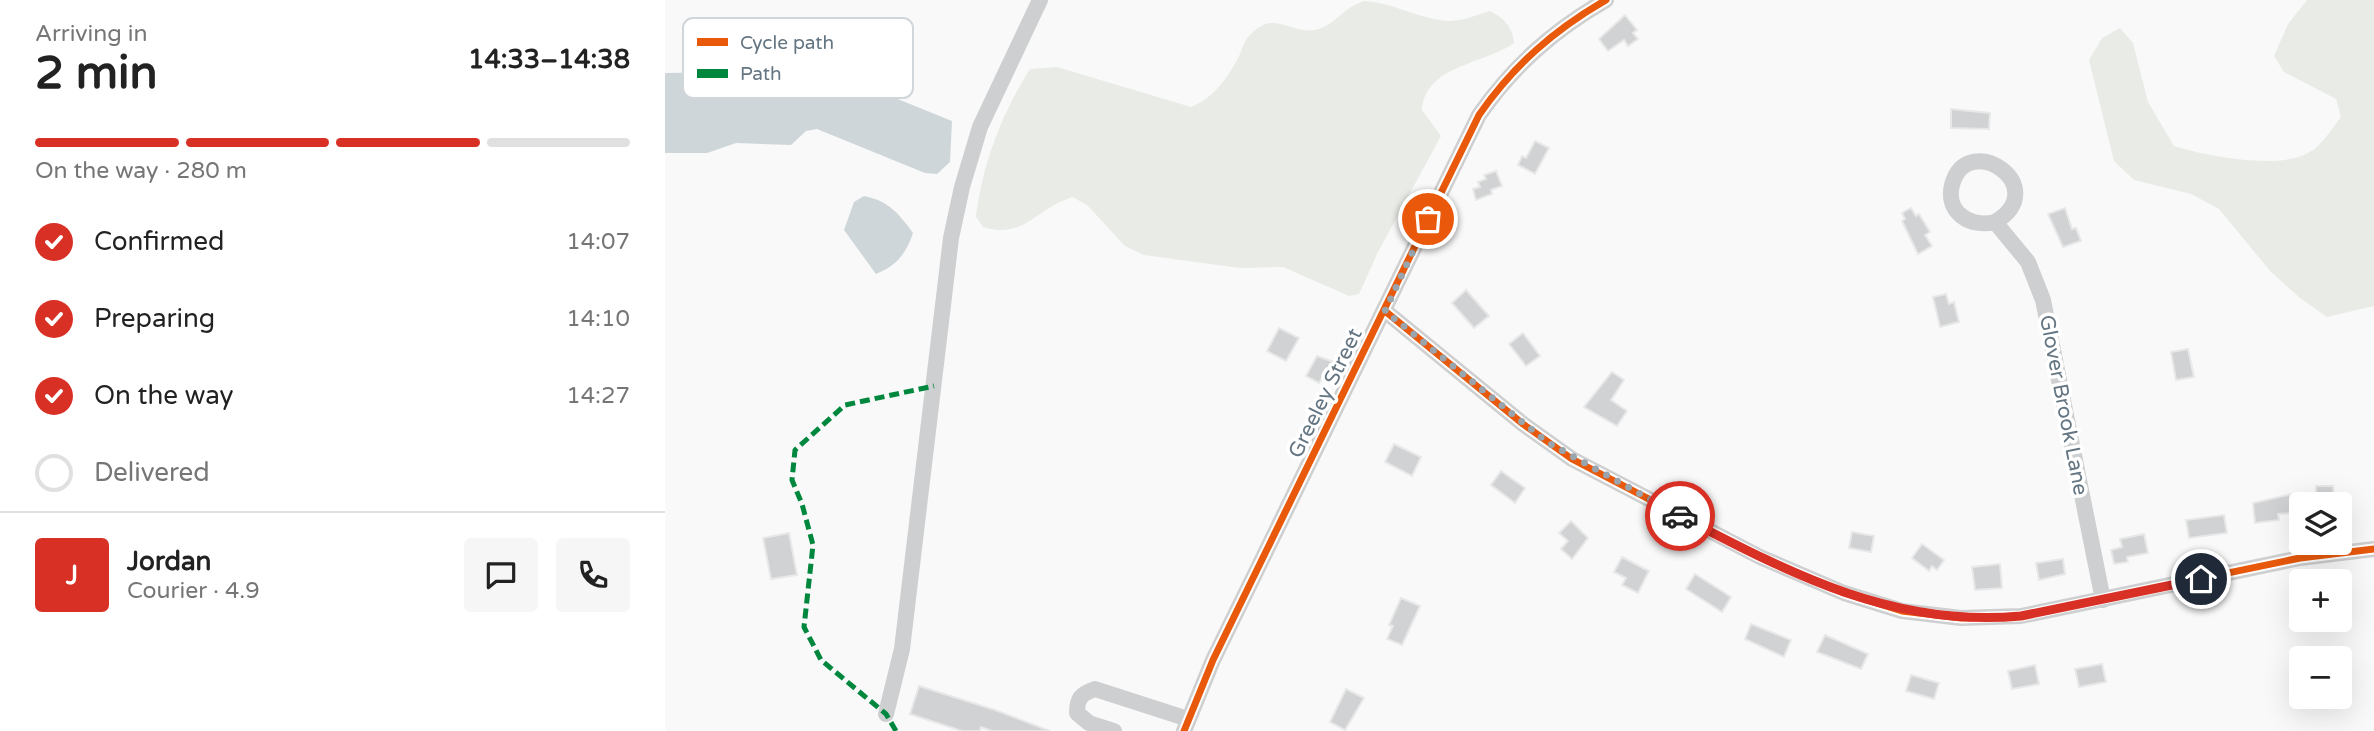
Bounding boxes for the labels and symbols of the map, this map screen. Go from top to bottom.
legend [683,18,913,98]
text: Cycle path [740,32,834,54]
text: Path [740,63,782,85]
pin [1398,189,1458,249]
street label: Glover Brook Lane [2034,313,2093,498]
street label: Greeley Street [1283,324,1368,462]
courier [1645,481,1715,551]
pin [2171,549,2231,609]

